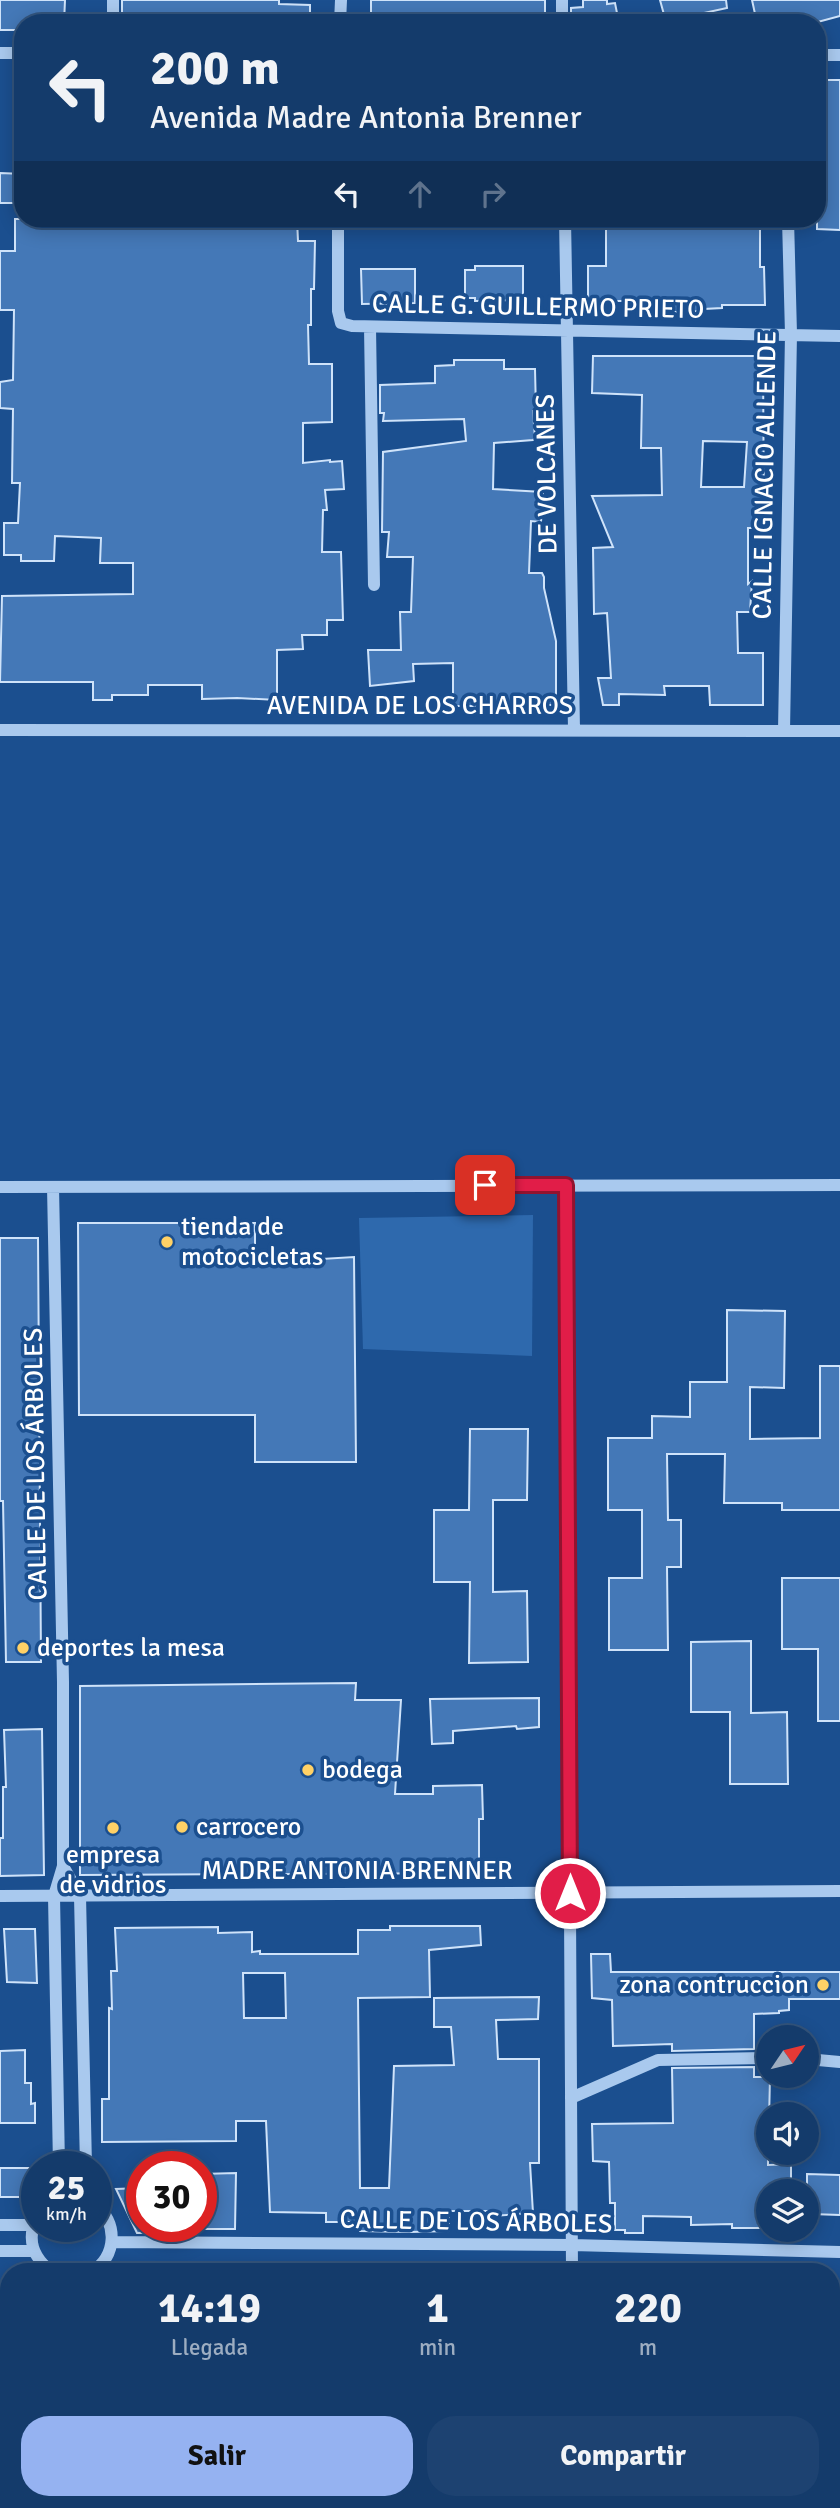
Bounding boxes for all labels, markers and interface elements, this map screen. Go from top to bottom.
text: 200 m [150,38,280,98]
icon: left [35,42,126,133]
text: Avenida Madre Antonia Brenner [150,98,581,137]
icon: left [328,175,366,213]
icon: ahead [401,175,439,213]
icon: right [474,175,512,213]
street label: CALLE G. GUILLERMO PRIETO [372,288,704,326]
street label: CALLE IGNACIO ALLENDE [746,330,784,620]
street label: DE VOLCANES [530,394,564,554]
street label: AVENIDA DE LOS CHARROS [267,690,573,722]
pin [455,1155,515,1215]
icon: arrive [466,1166,504,1204]
place label: tienda de motocicletas [181,1211,323,1273]
marker: tienda de motocicletas [159,1234,175,1250]
street label: CALLE DE LOS ÁRBOLES [18,1327,54,1601]
place label: deportes la mesa [37,1632,225,1664]
marker: deportes la mesa [15,1640,31,1656]
place label: bodega [322,1754,403,1786]
marker: bodega [300,1762,316,1778]
place label: carrocero [196,1811,301,1843]
marker: carrocero [174,1819,190,1835]
marker: empresa de vidrios [105,1820,121,1836]
place label: empresa de vidrios [60,1839,166,1901]
street label: MADRE ANTONIA BRENNER [201,1855,513,1887]
position arrow [533,1856,607,1930]
place label: zona contruccion [619,1969,809,2001]
marker: zona contruccion [815,1977,831,1993]
north arrow [756,2025,819,2088]
map controls [756,2025,819,2242]
button: sound [756,2102,819,2165]
speed limit sign: 30 [126,2151,217,2242]
text: 25 [48,2166,85,2209]
button: layers [756,2179,819,2242]
text: km/h [46,2203,87,2225]
street label: CALLE DE LOS ÁRBOLES [339,2204,613,2240]
text: 14:19 [158,2283,261,2334]
text: 1 [426,2283,449,2334]
text: 220 [614,2283,682,2334]
text: Llegada [171,2333,248,2362]
text: min [419,2333,456,2362]
text: m [639,2333,657,2362]
button: Salir [21,2416,413,2496]
button: Compartir [427,2416,819,2496]

